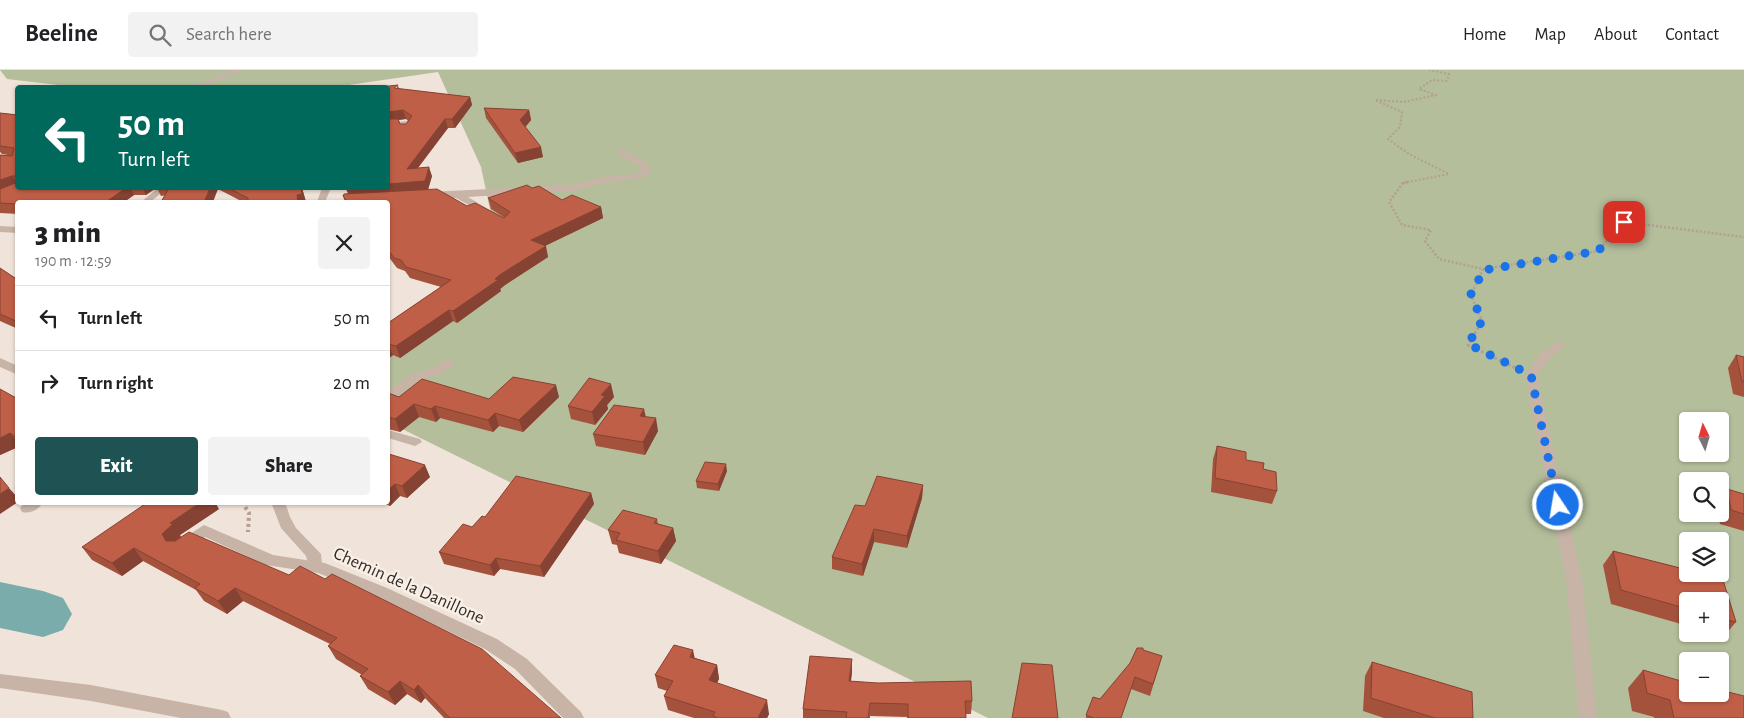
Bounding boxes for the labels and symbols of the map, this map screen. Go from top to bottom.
pin [1603,201,1645,243]
north arrow [1679,412,1729,462]
position arrow [1531,478,1583,530]
street label: Chemin de la Danillone [331,545,487,627]

